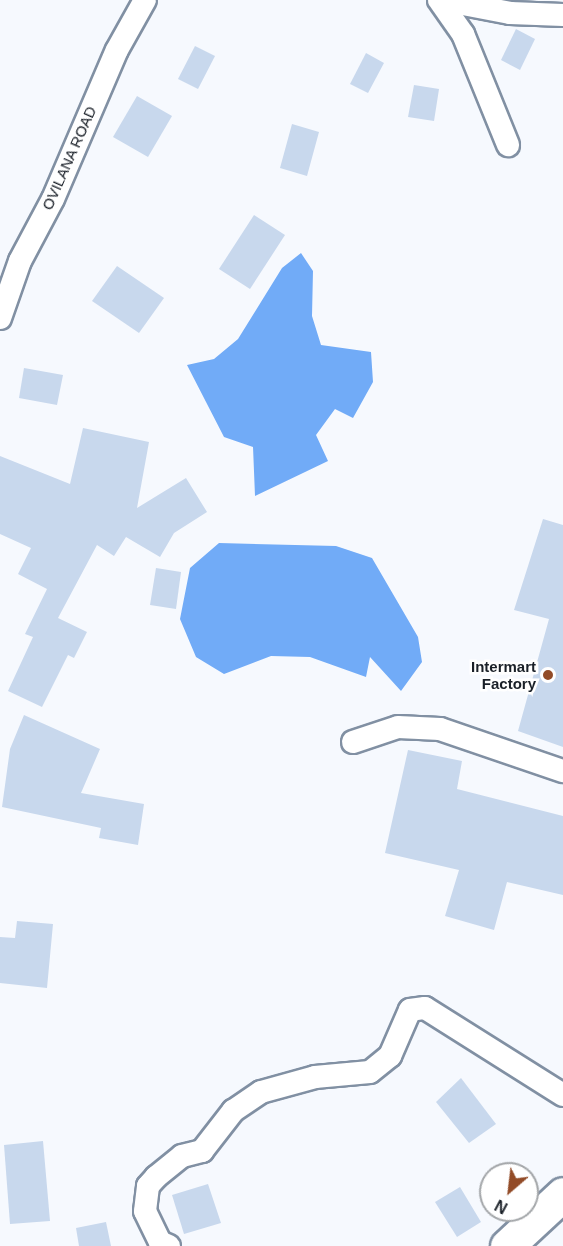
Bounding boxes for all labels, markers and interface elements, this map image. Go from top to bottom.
street label: OVILANA ROAD [38,103,100,213]
place label: Intermart Factory [471,657,536,692]
marker: Intermart Factory [541,668,555,682]
north arrow [479,1162,539,1222]
text: N [492,1196,510,1217]

